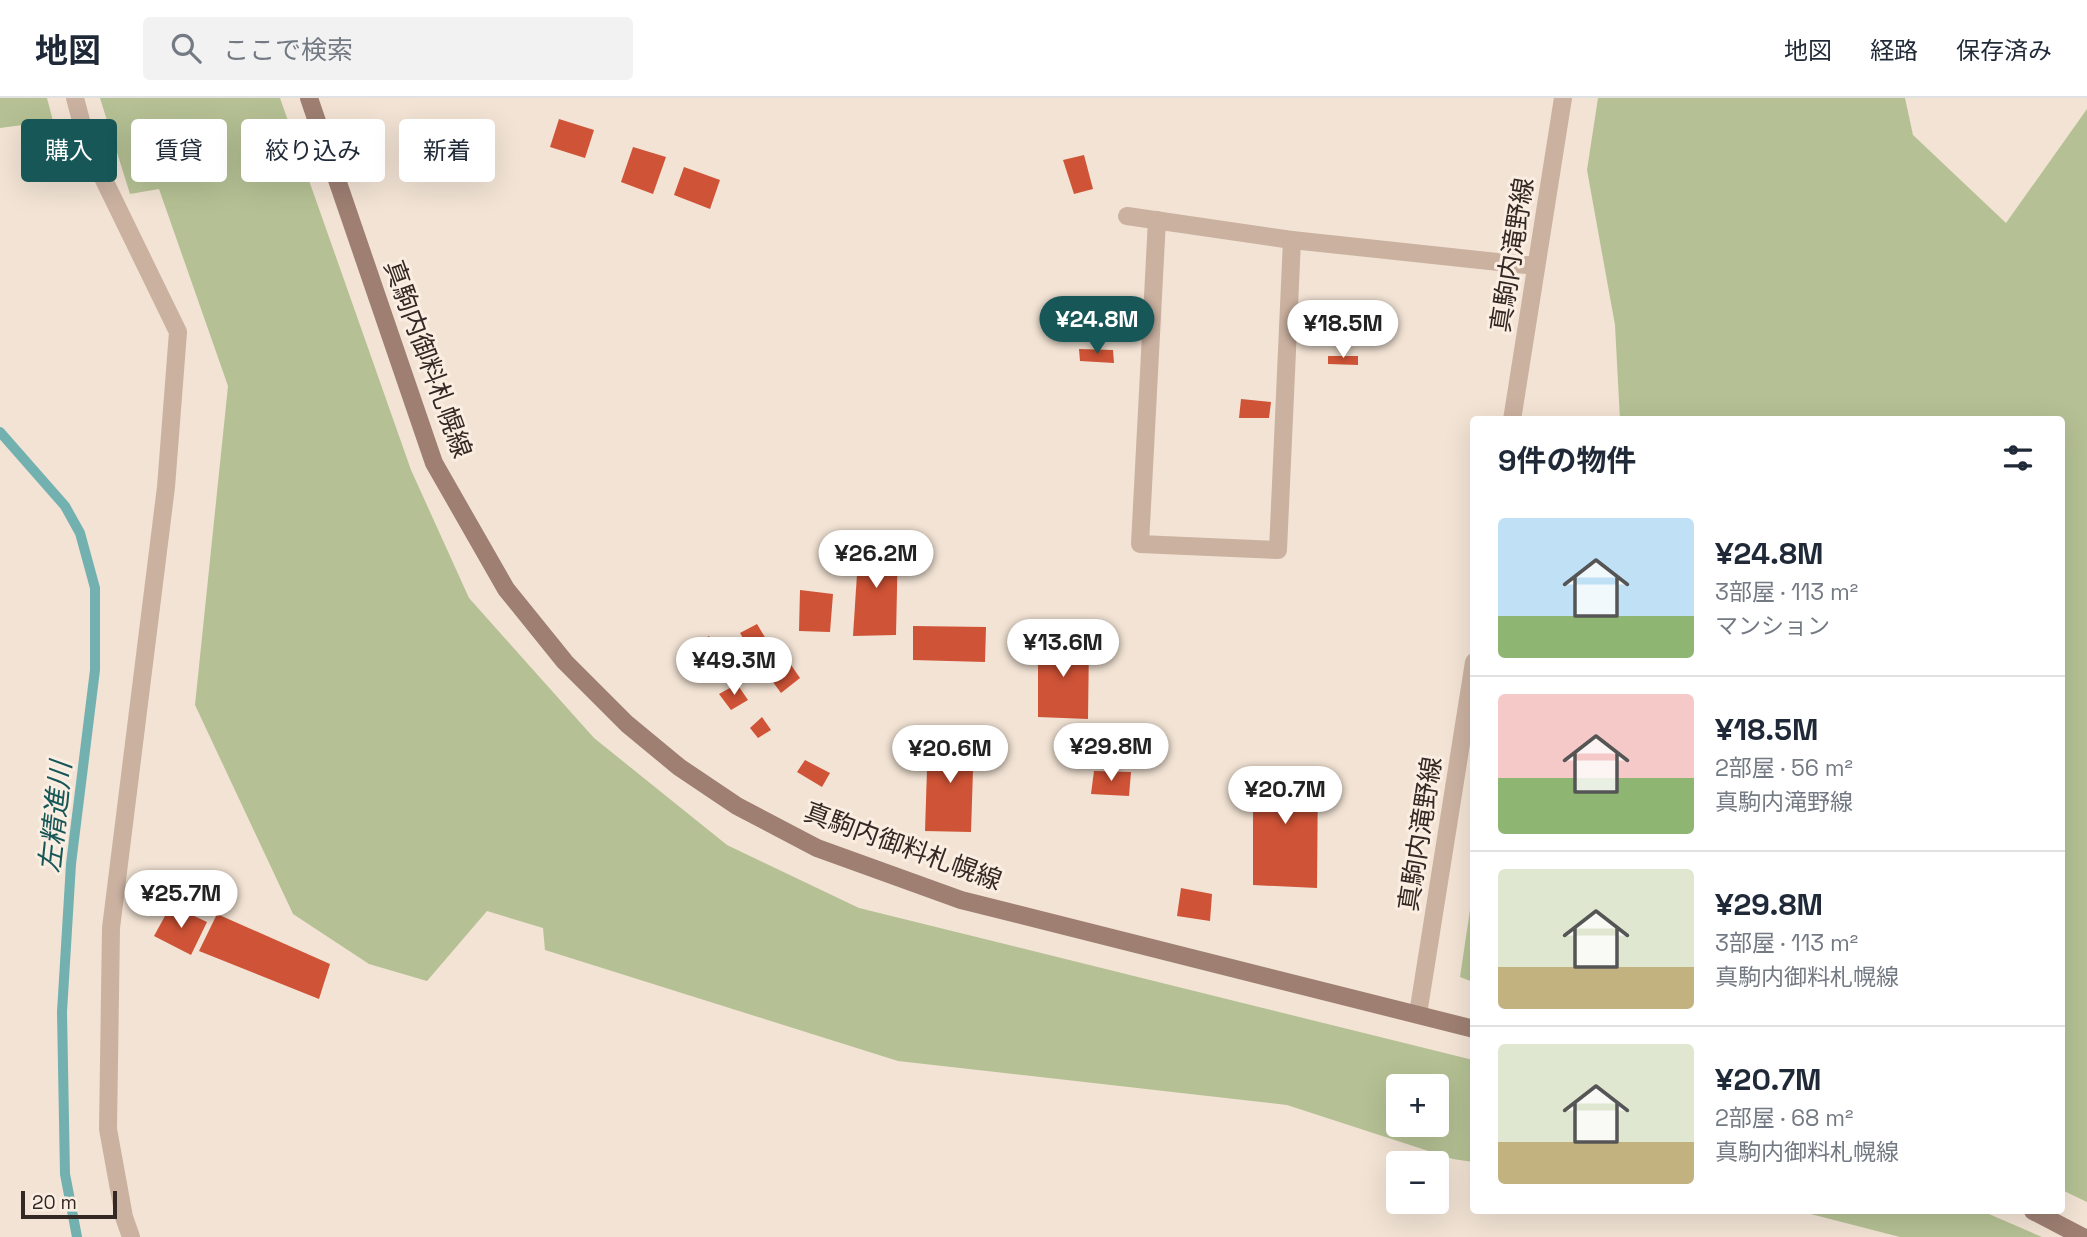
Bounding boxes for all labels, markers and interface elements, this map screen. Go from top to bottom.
search box [143,17,633,80]
icon: search [167,29,205,67]
text: 地図 [35,30,101,72]
text: ここで検索 [223,33,353,67]
text: 地図 [1784,35,1832,66]
text: 経路 [1870,35,1918,66]
text: 保存済み [1956,35,2052,66]
chip: 購入 [21,119,117,182]
chip: 賃貸 [131,119,227,182]
chip: 絞り込み [241,119,385,182]
chip: 新着 [399,119,495,182]
street label: 真駒内滝野線 [1483,175,1541,335]
street label: 真駒内御料札幌線 [376,255,480,463]
pin: ¥24.8M [1040,296,1154,356]
pin: ¥18.5M [1286,300,1400,360]
text: ¥24.8M [1055,304,1139,334]
text: ¥18.5M [1303,308,1383,338]
icon: filters [1999,439,2037,477]
text: 9件の物件 [1498,441,1637,480]
pin: ¥26.2M [819,531,933,590]
text: ¥24.8M [1715,534,1823,573]
text: ¥26.2M [835,538,917,568]
icon: home [1554,546,1638,630]
text: 3部屋 · 113 m² [1715,577,1858,607]
text: マンション [1715,611,1830,641]
pin: ¥13.6M [1006,620,1120,679]
text: ¥13.6M [1023,627,1103,657]
pin: ¥49.3M [677,638,791,697]
text: ¥49.3M [692,645,776,675]
text: ¥18.5M [1715,710,1819,749]
icon: home [1554,722,1638,806]
pin: ¥29.8M [1054,724,1168,783]
pin: ¥20.6M [893,726,1007,785]
text: ¥29.8M [1070,731,1152,761]
text: ¥20.6M [908,733,992,763]
text: 2部屋 · 56 m² [1715,753,1853,783]
street label: 真駒内滝野線 [1391,754,1449,914]
water label: 左精進川 [31,756,79,875]
pin: ¥20.7M [1228,766,1342,826]
text: ¥20.7M [1244,774,1326,804]
text: 真駒内滝野線 [1715,787,1853,817]
street label: 真駒内御料札幌線 [799,794,1007,898]
pin: ¥25.7M [124,870,238,930]
text: ¥25.7M [141,878,221,908]
text: ¥29.8M [1715,885,1823,924]
icon: home [1554,897,1638,981]
text: 3部屋 · 113 m² [1715,928,1858,958]
text: 真駒内御料札幌線 [1715,962,1899,992]
text: ¥20.7M [1715,1060,1822,1099]
icon: home [1554,1072,1638,1156]
map controls [1386,1074,1449,1214]
button: + [1386,1074,1449,1137]
text: 2部屋 · 68 m² [1715,1103,1854,1133]
text: 真駒内御料札幌線 [1715,1137,1899,1167]
button: − [1386,1151,1449,1214]
scale bar [21,1188,117,1220]
text: 20 m [32,1190,77,1215]

